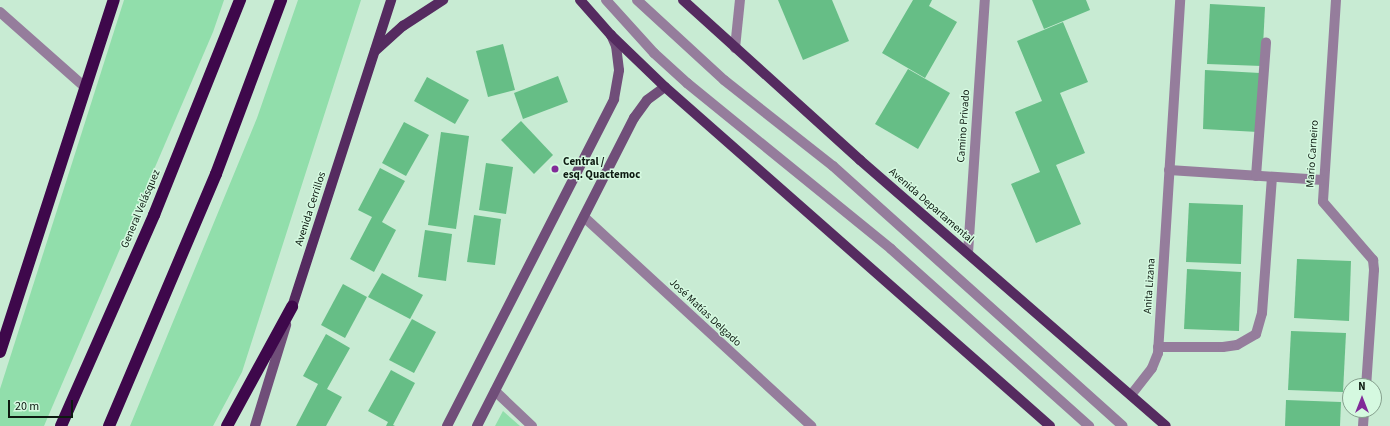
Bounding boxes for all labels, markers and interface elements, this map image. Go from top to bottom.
street label: Camino Privado [955,89,973,163]
street label: Mario Carneiro [1304,120,1322,188]
place label: Central / esq. Quactemoc [563,156,640,182]
marker: Central / esq. Quactemoc [550,164,560,174]
street label: Avenida Departamental [886,166,976,246]
street label: General Velásquez [119,168,163,250]
street label: Avenida Cerrillos [293,170,329,248]
street label: Anita Lizana [1141,258,1159,314]
street label: José Matías Delgado [666,276,744,350]
north arrow [1342,378,1382,418]
text: N [1358,379,1366,394]
scale bar [10,392,75,418]
text: 20 m [15,398,39,415]

